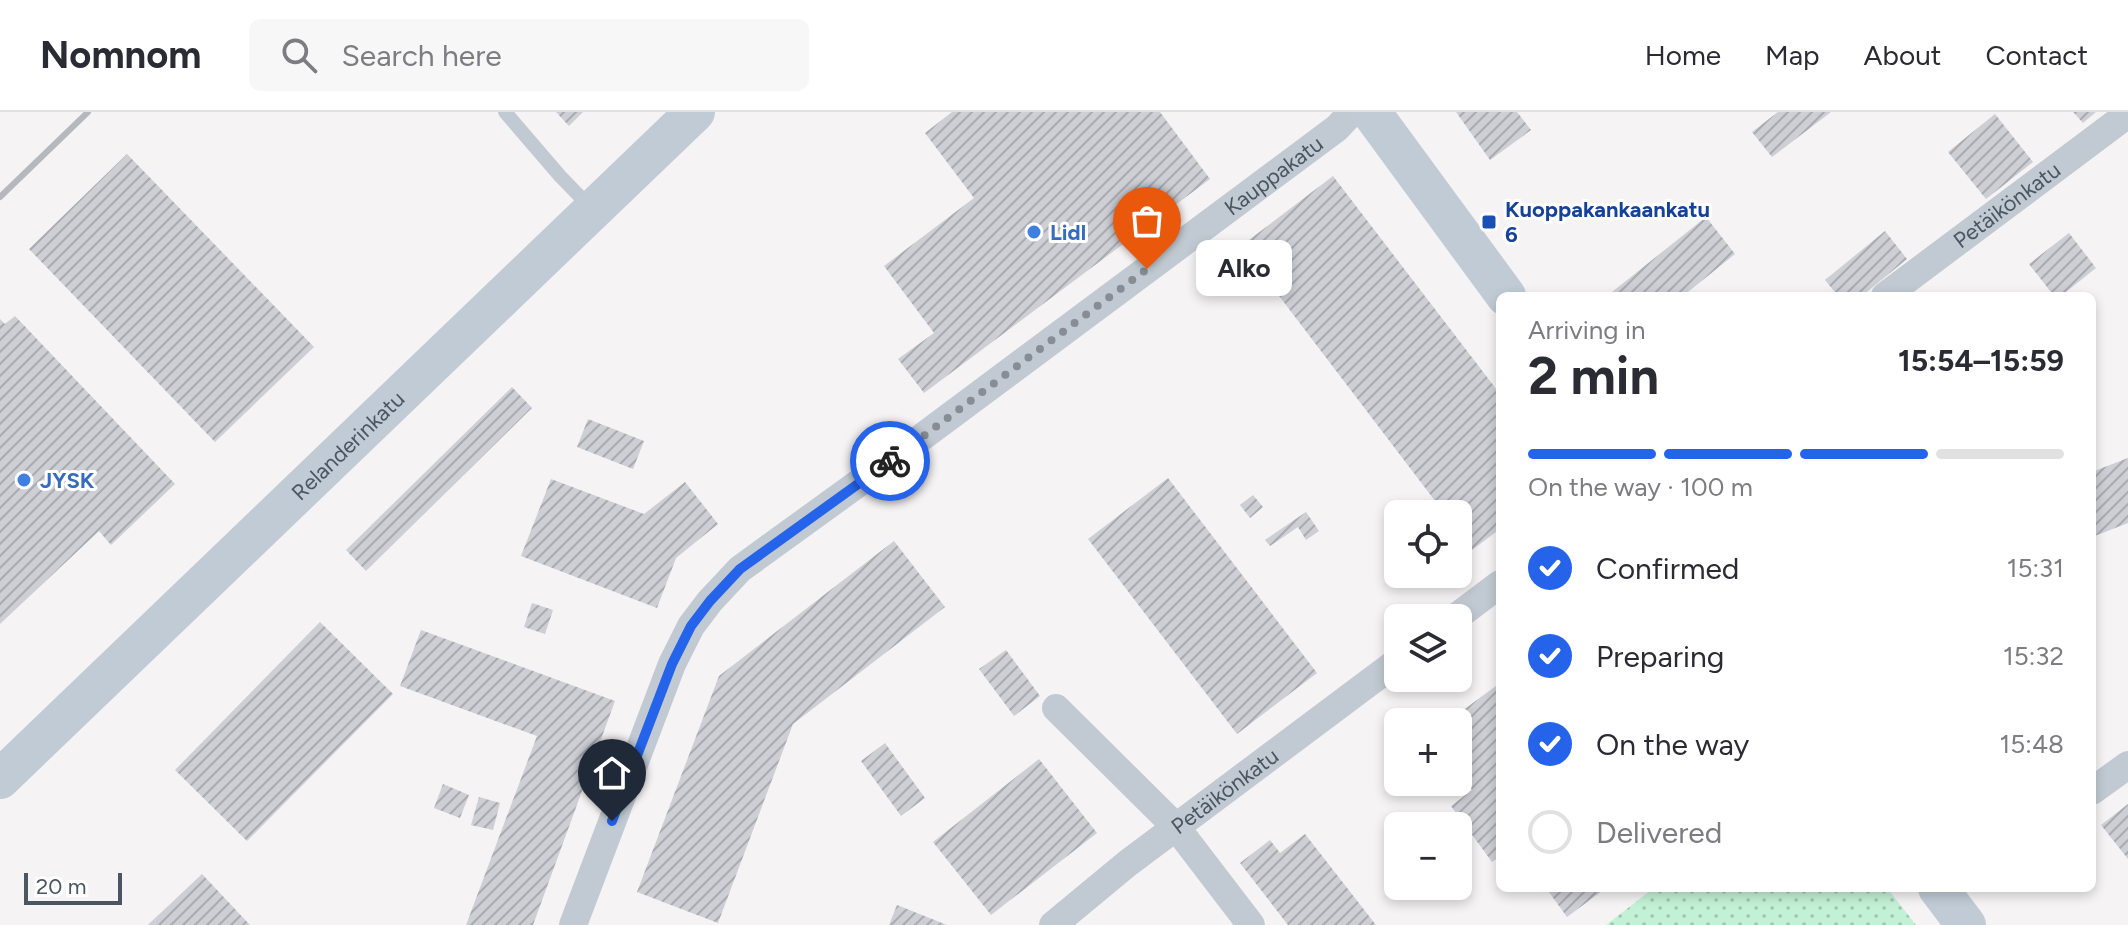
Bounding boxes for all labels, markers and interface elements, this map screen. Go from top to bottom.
search box [249,19,809,91]
text: Nomnom [40,32,201,78]
icon: search [277,33,321,77]
text: Search here [341,37,502,74]
text: Home [1645,38,1721,72]
text: Map [1765,38,1820,72]
text: About [1864,38,1941,72]
text: Contact [1985,38,2088,72]
street label: Kauppakatu [1219,130,1328,221]
street label: Petäikönkatu [1948,156,2066,254]
pin [1113,187,1181,269]
place label: Kuoppakankaankatu 6 [1505,196,1710,248]
icon: bag [1125,199,1169,243]
marker: Kuoppakankaankatu 6 [1480,213,1498,231]
place label: Lidl [1050,219,1086,246]
marker: Lidl [1025,223,1043,241]
callout: Alko [1195,241,1291,297]
text: Alko [1217,252,1271,284]
text: Arriving in [1528,314,1646,346]
text: 15:54–15:59 [1898,342,2064,379]
text: 2 min [1528,345,1659,407]
street label: Relanderinkatu [286,385,410,506]
courier [850,421,930,501]
icon: bike [868,439,912,483]
place label: JYSK [40,467,95,494]
marker: JYSK [15,471,33,489]
text: On the way · 100 m [1528,471,1753,503]
map controls [1384,500,1472,900]
button: locate [1384,500,1472,588]
icon: check [1528,546,1572,590]
text: Confirmed [1596,550,1739,587]
text: 15:31 [2007,552,2064,584]
button: layers [1384,604,1472,692]
icon: check [1528,634,1572,678]
text: Preparing [1596,638,1724,675]
text: 15:32 [2003,640,2064,672]
button: + [1384,708,1472,796]
icon: check [1528,722,1572,766]
text: On the way [1596,726,1749,763]
text: 15:48 [2000,728,2064,760]
pin [578,739,646,821]
street label: Petäikönkatu [1166,742,1284,840]
icon: home [590,751,634,795]
button: − [1384,812,1472,900]
text: Delivered [1596,814,1722,851]
scale bar [24,869,122,905]
text: 20 m [36,873,87,900]

